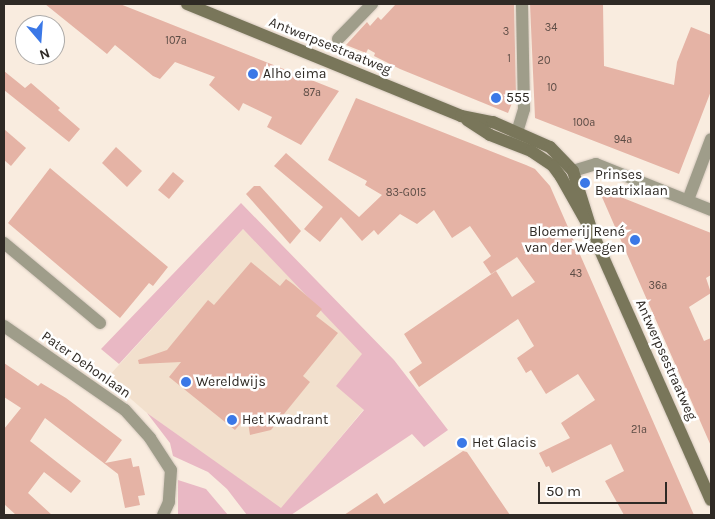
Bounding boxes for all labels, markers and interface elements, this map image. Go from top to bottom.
street label: Antwerpsestraatweg [266,14,394,78]
north arrow [15,15,65,65]
house number: 34 [545,21,557,35]
house number: 3 [503,25,509,39]
house number: 107a [165,34,187,48]
text: N [37,44,52,63]
house number: 1 [507,52,511,66]
house number: 20 [538,54,550,68]
place label: Alho eima [263,66,327,82]
marker: Alho eima [247,68,259,80]
house number: 10 [547,81,557,95]
house number: 87a [303,86,321,100]
place label: 555 [506,90,530,106]
marker: 555 [490,92,502,104]
house number: 100a [573,116,595,130]
house number: 94a [614,133,632,147]
place label: Prinses Beatrixlaan [595,167,668,200]
marker: Prinses Beatrixlaan [579,177,591,189]
house number: 83-G015 [386,186,426,200]
place label: Bloemerij René van der Weegen [525,224,625,256]
marker: Bloemerij René van der Weegen [629,234,641,246]
house number: 43 [570,267,582,281]
house number: 36a [649,279,667,293]
street label: Antwerpsestraatweg [632,297,700,423]
street label: Pater Dehonlaan [38,328,134,402]
place label: Wereldwijs [196,374,266,390]
marker: Wereldwijs [180,376,192,388]
place label: Het Kwadrant [242,412,328,428]
marker: Het Kwadrant [226,414,238,426]
house number: 21a [631,423,647,437]
place label: Het Glacis [472,435,537,451]
marker: Het Glacis [456,437,468,449]
scale bar [540,472,669,504]
text: 50 m [546,482,581,500]

